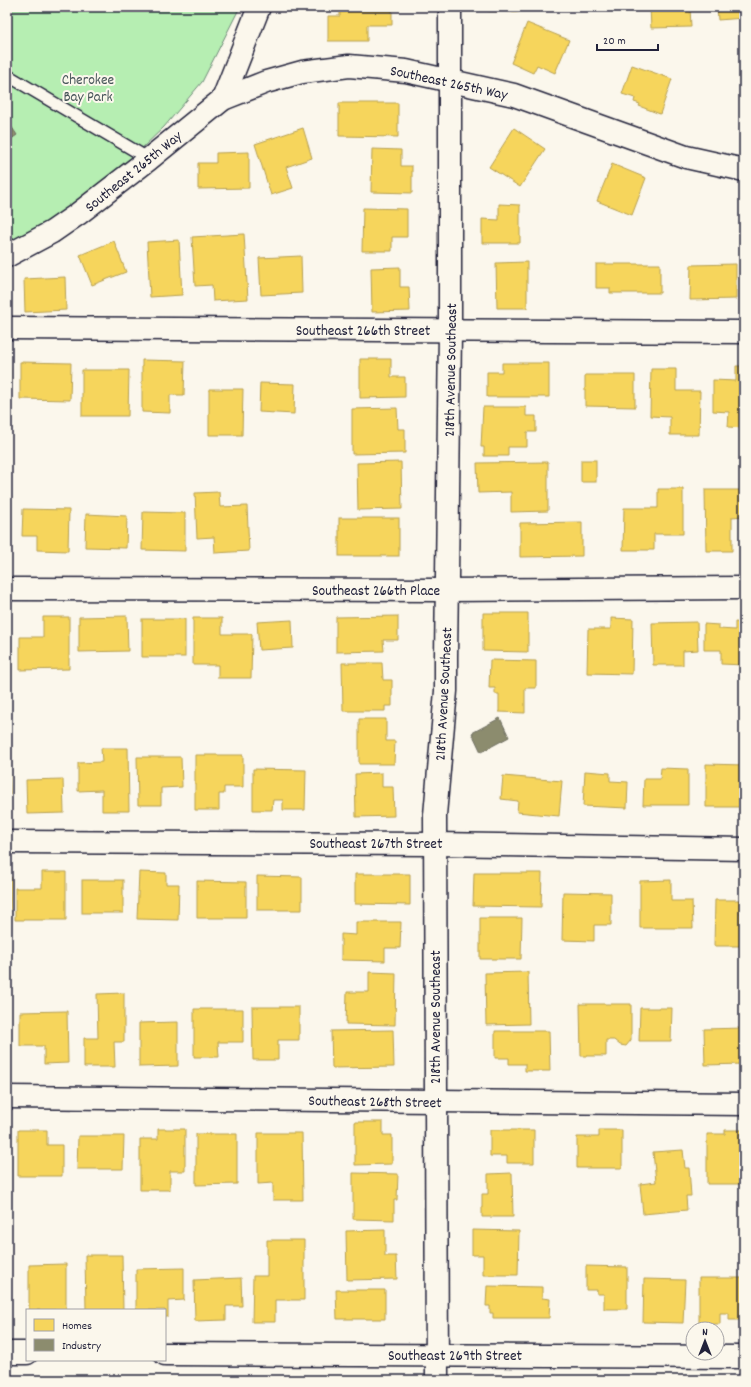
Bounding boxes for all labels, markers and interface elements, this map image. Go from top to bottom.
scale bar [597,26,658,52]
text: 20 m [603,33,626,50]
street label: Southeast 265th Way [388,61,510,107]
park label: Cherokee Bay Park [62,70,115,109]
street label: Southeast 265th Way [81,126,188,219]
street label: 218th Avenue Southeast [440,302,464,437]
street label: Southeast 266th Street [296,321,431,343]
street label: Southeast 266th Place [312,581,441,603]
street label: 218th Avenue Southeast [431,626,460,762]
street label: Southeast 267th Street [309,834,443,856]
street label: 218th Avenue Southeast [426,950,448,1084]
street label: Southeast 268th Street [308,1091,442,1115]
legend [26,1309,166,1361]
text: Homes [62,1318,92,1335]
north arrow [685,1321,725,1361]
text: N [702,1325,708,1341]
text: Industry [62,1338,102,1355]
street label: Southeast 269th Street [388,1346,523,1368]

